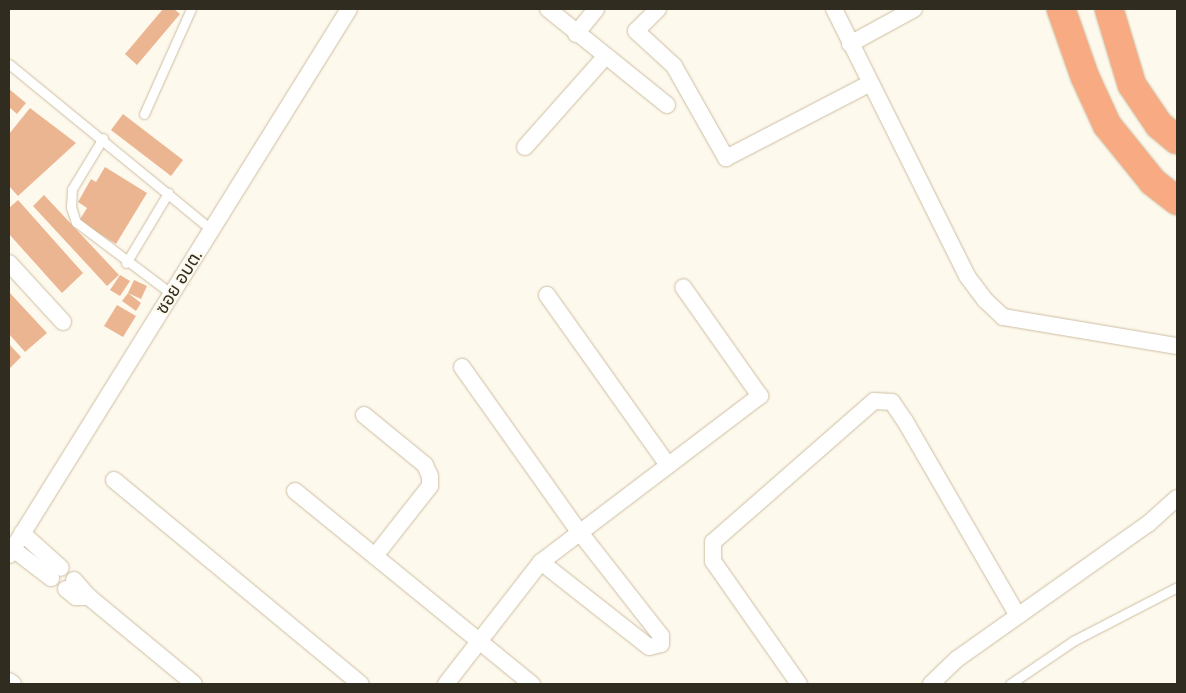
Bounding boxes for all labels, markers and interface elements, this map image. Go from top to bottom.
street label: ซอย อบต. [151,246,207,318]

